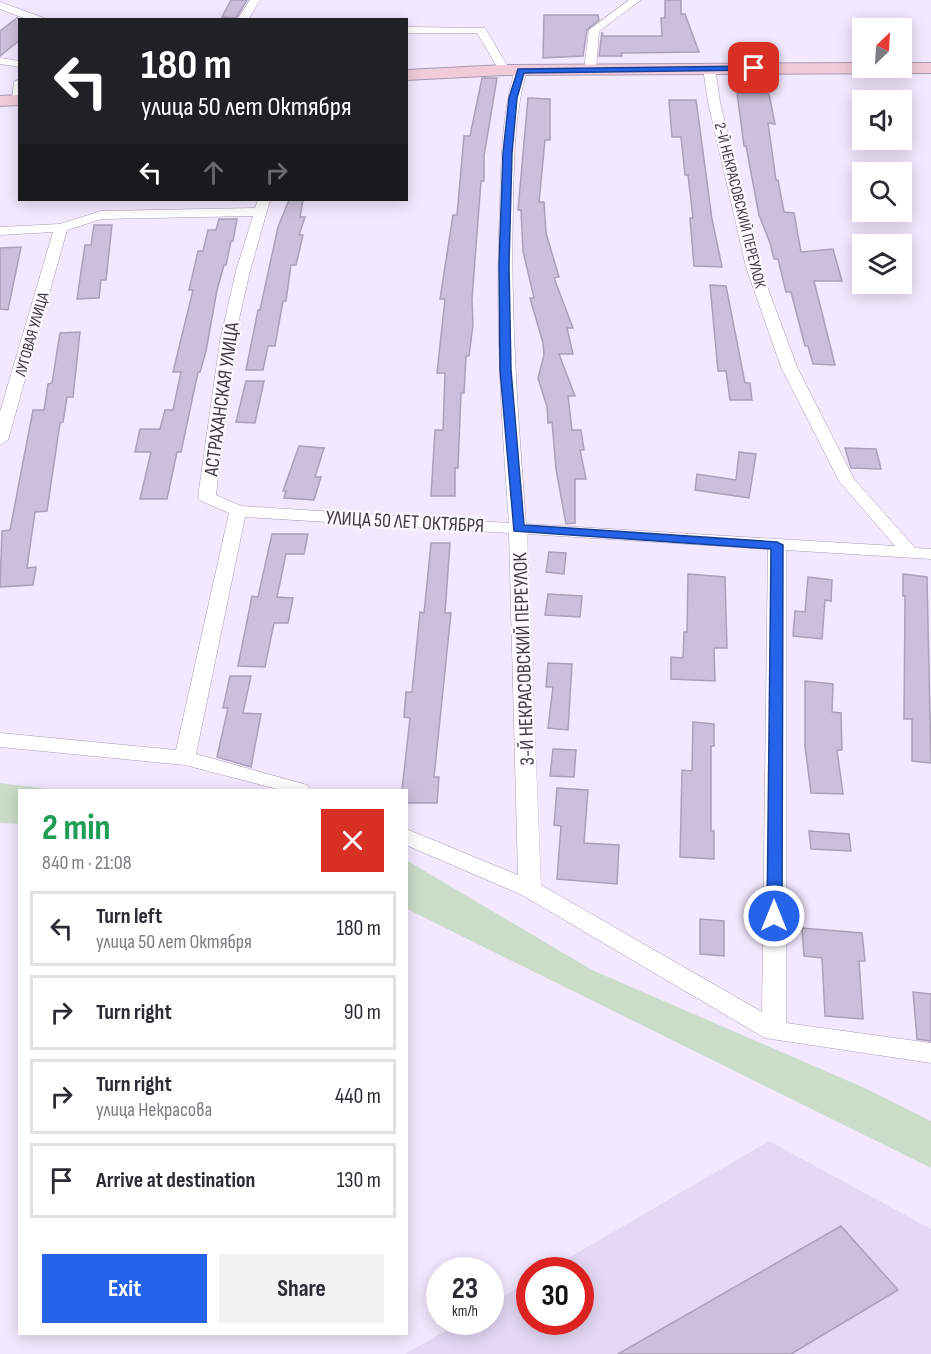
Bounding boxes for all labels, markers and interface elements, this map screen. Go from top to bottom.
north arrow [852,18,912,78]
map controls [852,18,912,294]
text: 180 m [141,40,232,91]
icon: left [42,42,120,120]
pin [728,42,779,93]
icon: arrive [737,51,770,84]
button: sound [852,90,912,150]
text: улица 50 лет Октября [141,91,352,123]
street label: 2-Й НЕКРАСОВСКИЙ ПЕРЕУЛОК [710,120,770,291]
icon: left [134,156,167,189]
icon: ahead [197,156,230,189]
icon: right [260,156,293,189]
button: search [852,162,912,222]
button: layers [852,234,912,294]
street label: ЛУГОВАЯ УЛИЦА [11,290,53,379]
street label: АСТРАХАНСКАЯ УЛИЦА [199,320,245,478]
street label: УЛИЦА 50 ЛЕТ ОКТЯБРЯ [325,506,485,538]
street label: 3-Й НЕКРАСОВСКИЙ ПЕРЕУЛОК [508,552,540,766]
text: 2 min [42,807,111,850]
button: close [321,809,384,872]
text: 840 m · 21:08 [42,851,132,875]
position arrow [742,884,806,948]
text: Turn left [96,903,162,930]
icon: left [45,912,78,945]
text: 180 m [336,915,381,942]
text: улица 50 лет Октября [96,930,252,954]
icon: right [45,996,78,1029]
text: Turn right [96,999,172,1026]
text: 90 m [344,999,381,1026]
text: Turn right [96,1071,172,1098]
icon: right [45,1080,78,1113]
text: 440 m [335,1083,381,1110]
text: улица Некрасова [96,1098,212,1122]
icon: arrive [45,1164,78,1197]
text: Arrive at destination [96,1167,255,1194]
text: 130 m [337,1167,381,1194]
button: Exit [42,1254,207,1323]
button: Share [219,1254,384,1323]
speed limit sign: 30 [516,1257,594,1335]
text: 23 [452,1271,478,1307]
text: km/h [452,1302,478,1321]

